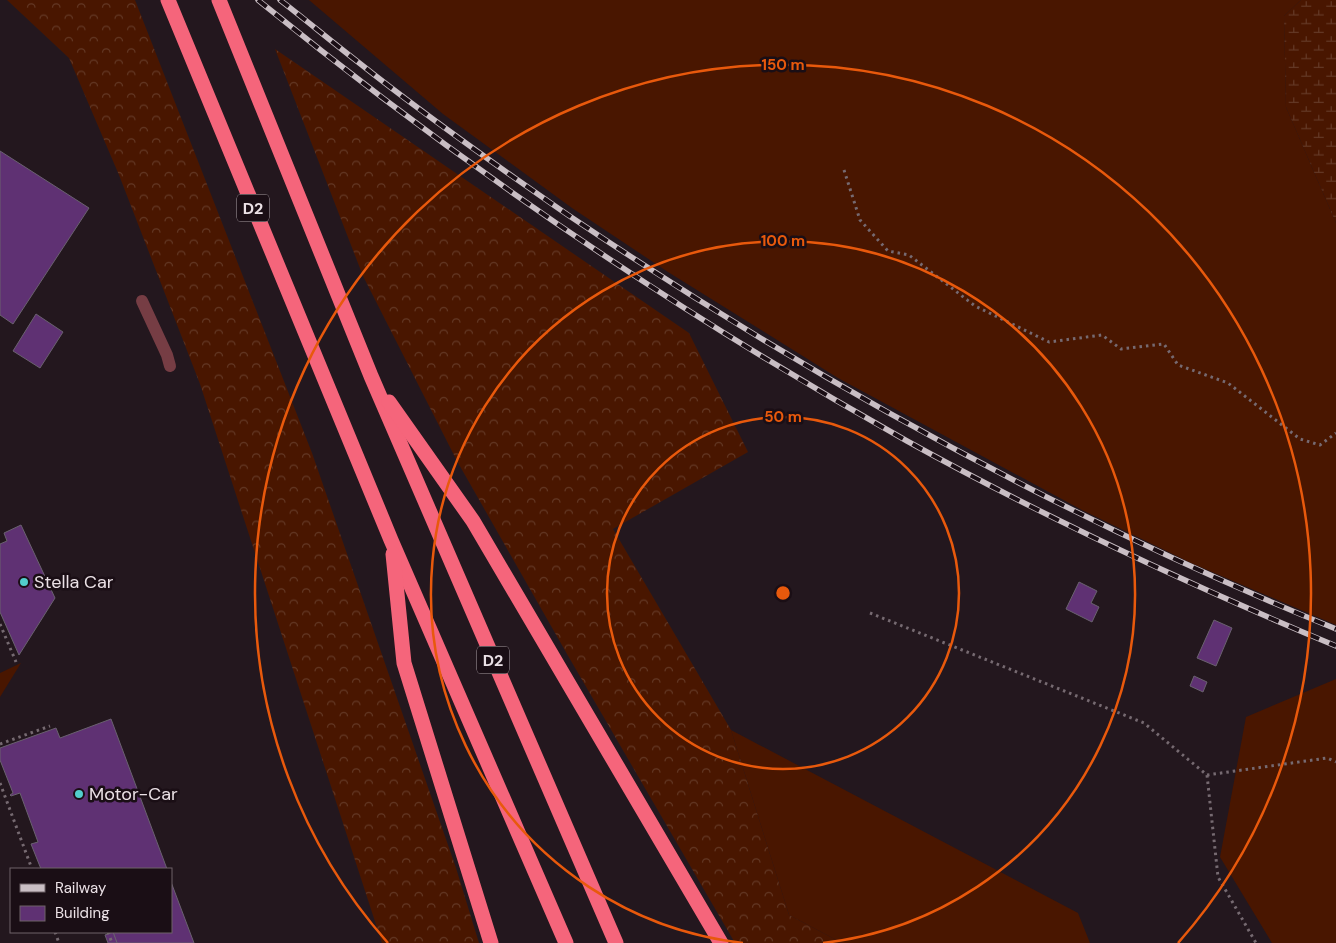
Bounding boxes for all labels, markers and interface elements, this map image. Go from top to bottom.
text: 150 m [762,55,805,75]
road number: D2 [237,194,269,222]
text: 100 m [761,231,805,251]
text: 50 m [764,407,802,427]
place label: Stella Car [34,570,114,594]
marker: Stella Car [18,576,30,588]
centre of rings [774,584,792,602]
road number: D2 [477,646,509,674]
place label: Motor-Car [89,782,178,806]
marker: Motor-Car [73,788,85,800]
legend [10,868,172,933]
text: Railway [55,878,107,898]
text: Building [55,903,110,923]

